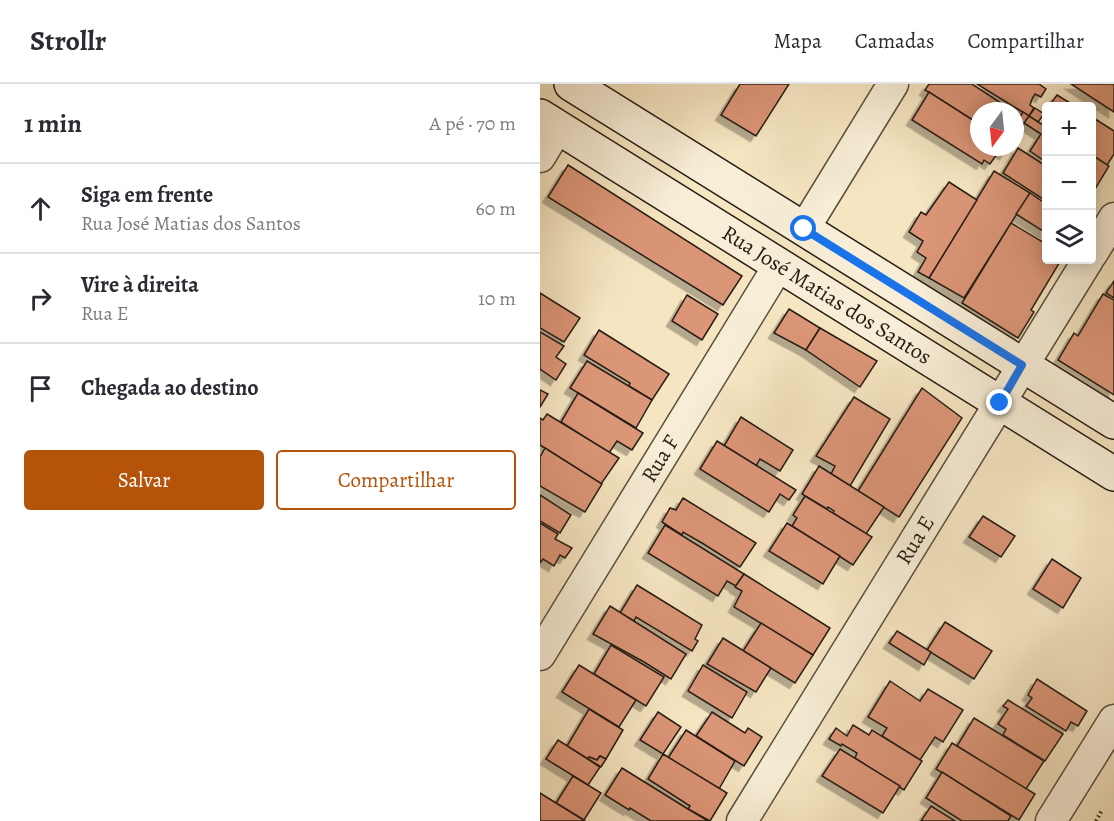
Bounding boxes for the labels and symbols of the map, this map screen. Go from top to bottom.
north arrow [970,102,1024,156]
route start [790,215,816,241]
street label: Rua José Matias dos Santos [716,218,937,372]
route end [986,389,1012,415]
street label: Rua F [634,429,686,488]
street label: Rua E [889,510,942,570]

